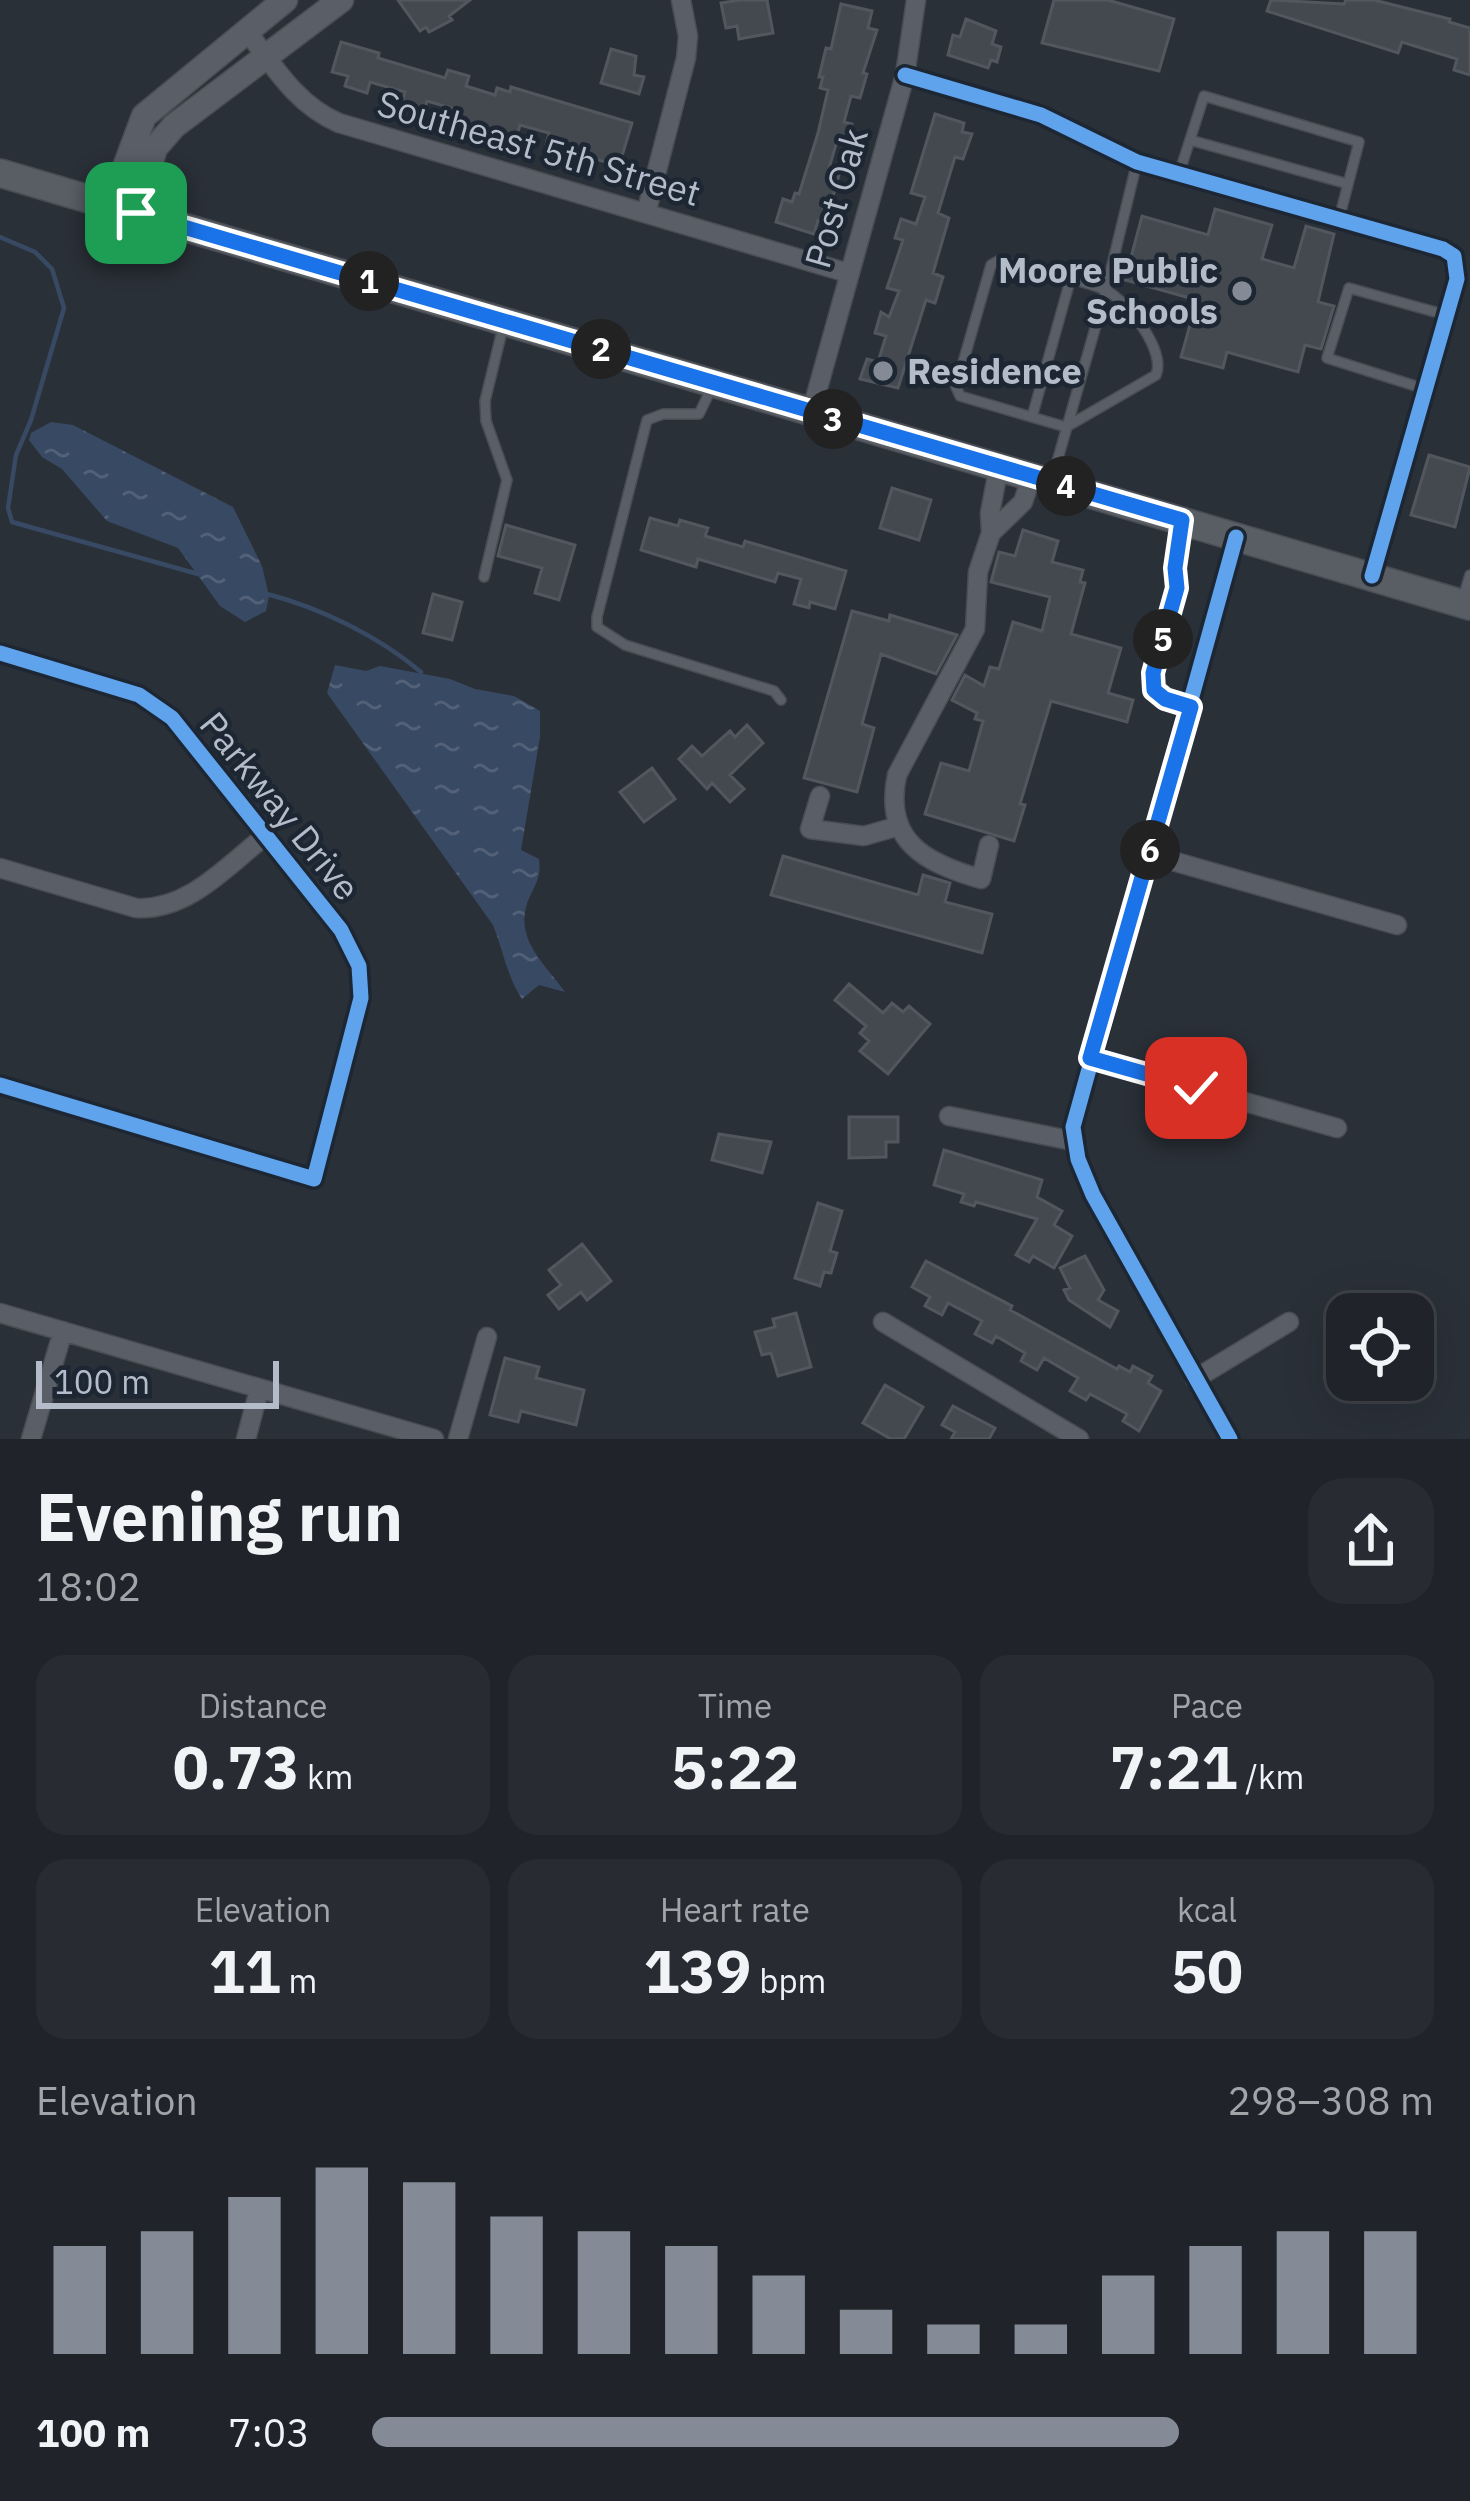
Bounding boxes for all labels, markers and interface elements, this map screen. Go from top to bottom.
street label: Southeast 5th Street [372,79,706,216]
street label: Post Oak [793,122,878,273]
pin [85,162,187,264]
icon: arrive [103,180,169,246]
place label: Moore Public Schools [998,246,1218,334]
pin: 1 [339,251,399,311]
text: 1 [359,259,379,302]
marker: Moore Public Schools [1229,278,1255,304]
pin: 2 [571,319,631,379]
text: 2 [591,327,611,370]
place label: Residence [907,347,1082,394]
marker: Residence [870,358,896,384]
pin: 3 [803,389,863,449]
text: 3 [823,397,843,440]
pin: 4 [1036,456,1096,516]
text: 4 [1056,464,1076,507]
pin: 5 [1133,609,1193,669]
text: 5 [1153,617,1173,660]
street label: Parkway Drive [190,702,371,910]
pin: 6 [1120,820,1180,880]
text: 6 [1140,828,1160,871]
pin [1145,1037,1247,1139]
icon: check [1163,1055,1229,1121]
map controls [1326,1293,1434,1401]
button: locate [1326,1293,1434,1401]
scale bar [36,1355,279,1408]
text: 100 m [54,1360,150,1403]
text: Evening run [36,1473,403,1559]
button: share [1308,1478,1434,1604]
text: 18:02 [36,1561,141,1612]
text: Distance [199,1684,327,1727]
text: Time [698,1684,772,1727]
text: Pace [1171,1684,1243,1727]
text: 0.73 [173,1727,299,1806]
text: 5:22 [671,1727,799,1806]
text: 7:21 [1110,1727,1238,1806]
text: km [299,1755,353,1798]
text: /km [1238,1755,1304,1798]
text: Elevation [195,1888,331,1931]
text: Heart rate [660,1888,810,1931]
text: kcal [1177,1888,1237,1931]
text: 11 [209,1931,281,2010]
text: 139 [644,1931,752,2010]
text: 50 [1171,1931,1243,2010]
text: m [281,1959,317,2002]
text: bpm [752,1959,826,2002]
text: Elevation [36,2075,198,2126]
text: 298–308 m [1227,2075,1434,2126]
text: 100 m [36,2407,150,2458]
text: 7:03 [228,2407,310,2458]

